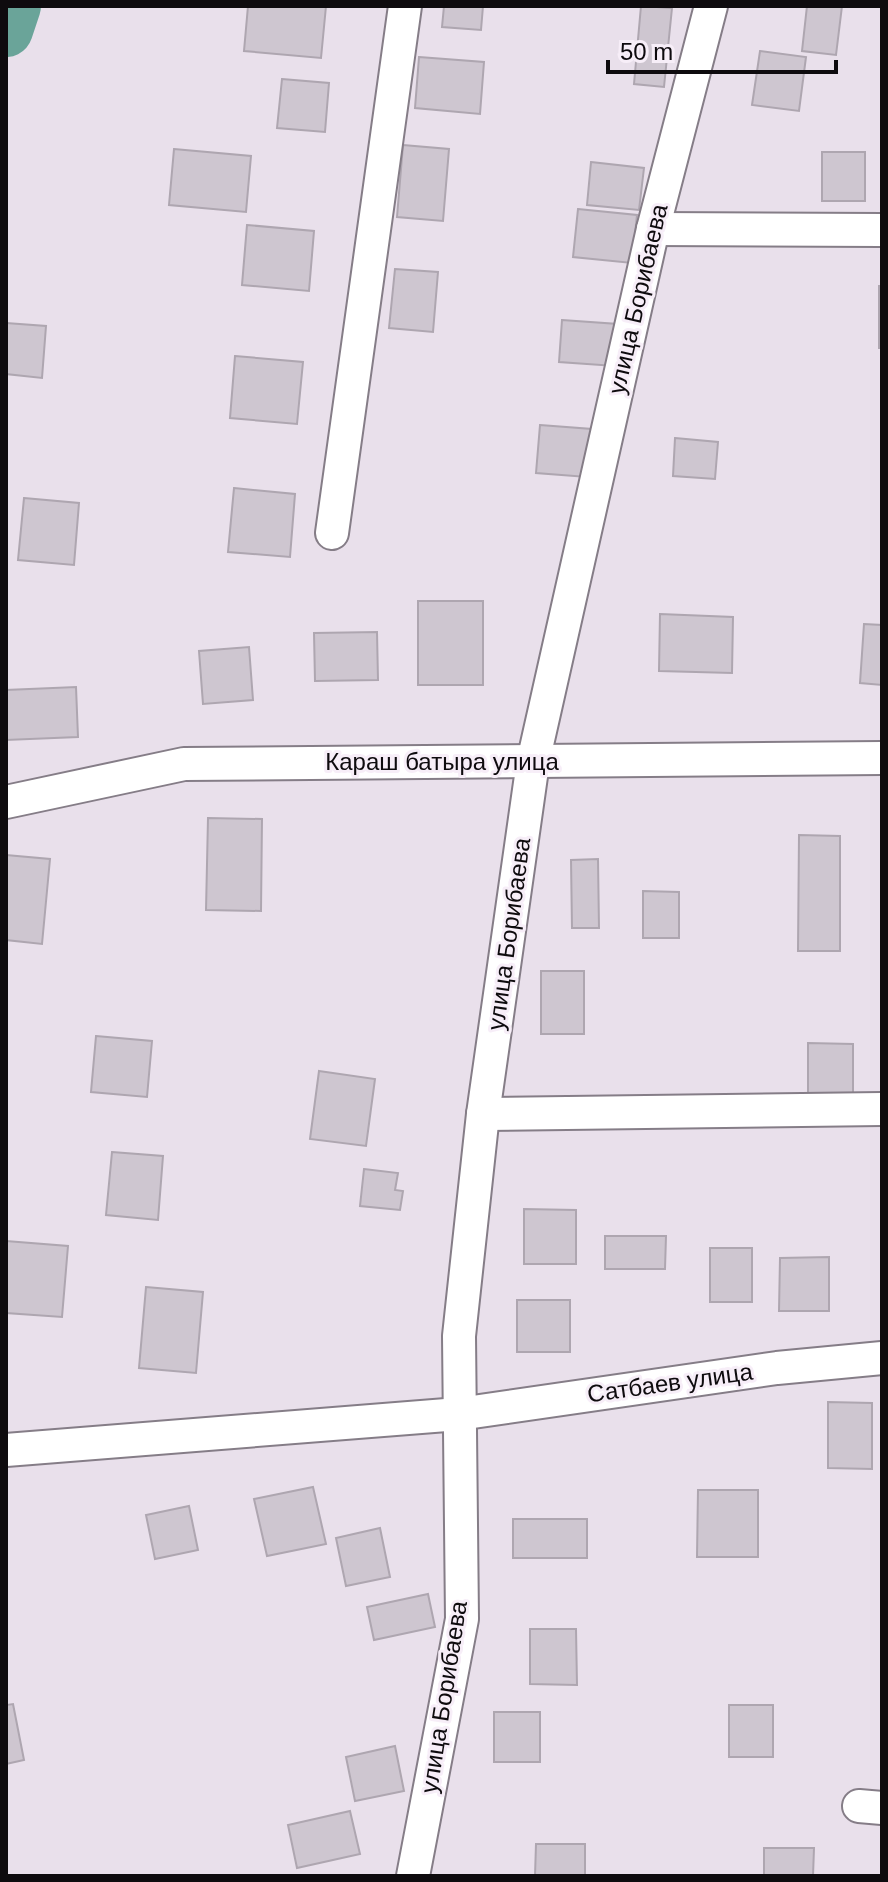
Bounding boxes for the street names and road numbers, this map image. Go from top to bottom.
street label: улица Борибаева [603,201,673,397]
street label: Караш батыра улица [325,748,559,775]
street label: улица Борибаева [482,835,535,1032]
street label: Сатбаев улица [586,1357,755,1407]
street label: улица Борибаева [415,1598,472,1795]

